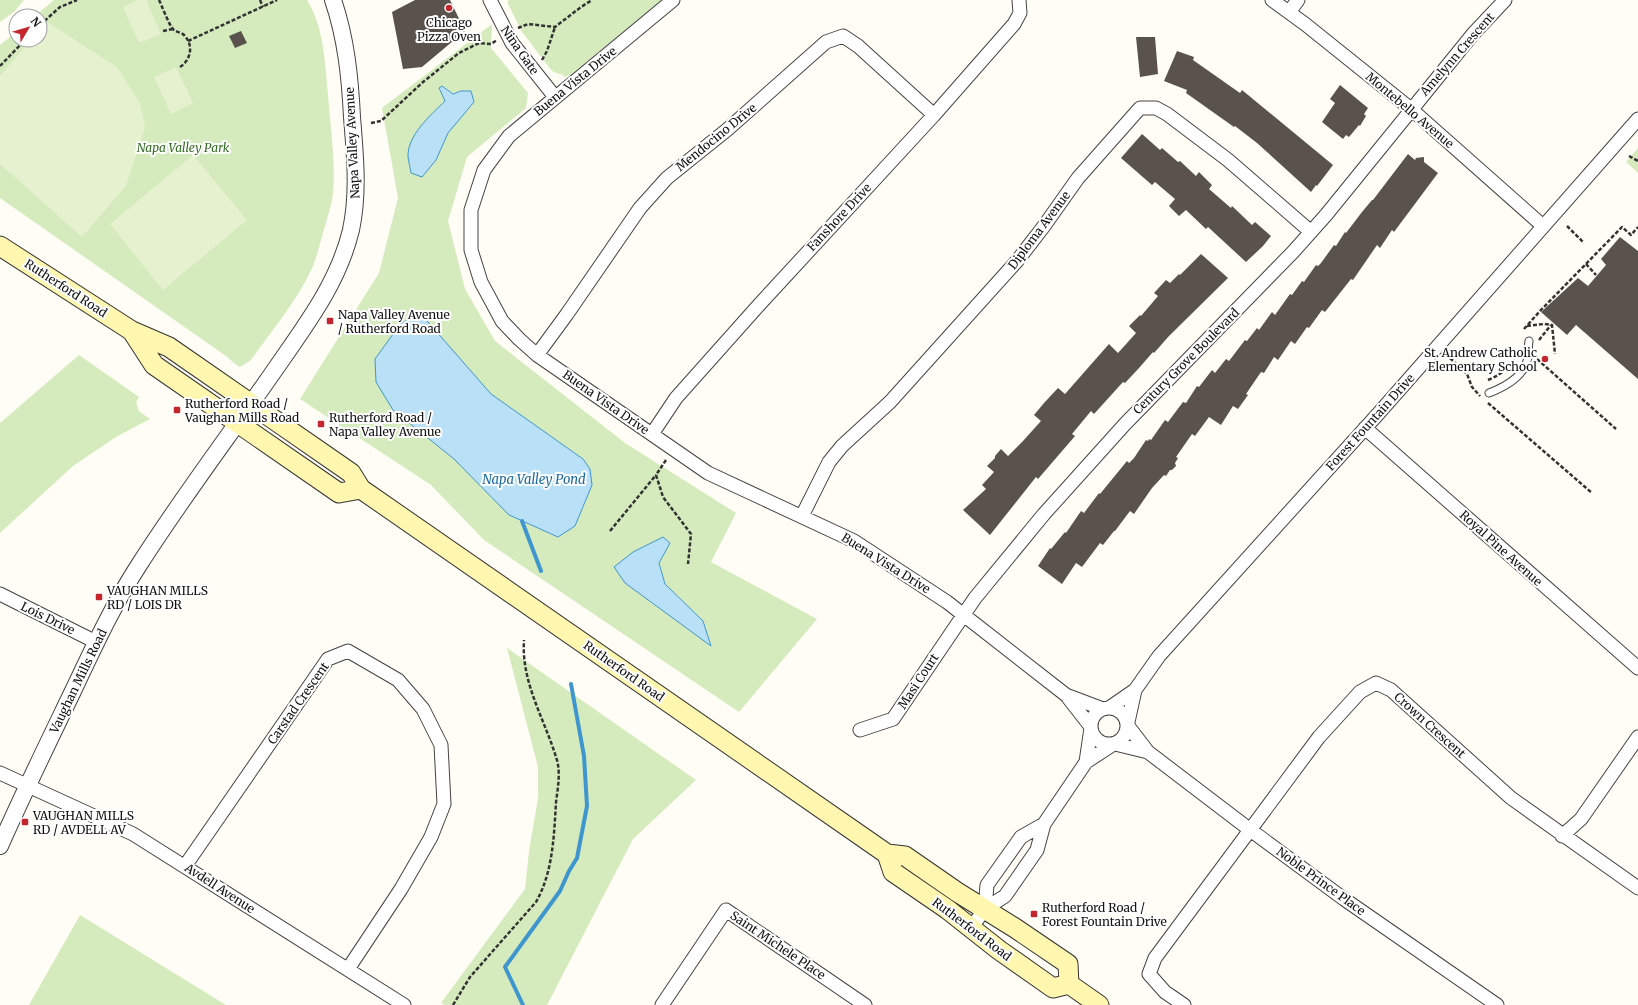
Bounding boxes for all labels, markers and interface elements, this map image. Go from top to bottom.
marker: Chicago Pizza Oven [444,3,454,13]
north arrow [8,8,48,48]
street label: Amelynn Crescent [1416,9,1498,100]
text: N [28,14,44,30]
place label: Chicago Pizza Oven [417,15,481,44]
street label: Nina Gate [498,23,542,77]
street label: Buena Vista Drive [531,43,619,119]
street label: Montebello Avenue [1363,69,1457,151]
street label: Napa Valley Avenue [342,87,362,199]
street label: Mendocino Drive [673,100,759,174]
park label: Napa Valley Park [137,140,230,155]
street label: Fanshore Drive [804,180,874,254]
street label: Diploma Avenue [1005,188,1073,272]
street label: Rutherford Road [22,256,110,320]
street label: Century Grove Boulevard [1130,305,1242,417]
place label: Napa Valley Avenue / Rutherford Road [338,307,450,336]
marker: Napa Valley Avenue / Rutherford Road [325,316,335,326]
place label: St. Andrew Catholic Elementary School [1424,345,1537,374]
marker: St. Andrew Catholic Elementary School [1540,354,1550,364]
street label: Buena Vista Drive [560,367,652,437]
street label: Forest Fountain Drive [1323,371,1417,473]
place label: Rutherford Road / Vaughan Mills Road [184,396,299,425]
marker: Rutherford Road / Vaughan Mills Road [172,405,182,415]
place label: Rutherford Road / Napa Valley Avenue [329,410,441,439]
marker: Rutherford Road / Napa Valley Avenue [316,419,326,429]
water label: Napa Valley Pond [482,471,586,488]
street label: Royal Pine Avenue [1457,507,1545,589]
street label: Buena Vista Drive [839,530,933,596]
place label: VAUGHAN MILLS RD / LOIS DR [106,583,208,612]
marker: VAUGHAN MILLS RD / LOIS DR [94,592,104,602]
street label: Lois Drive [19,598,77,638]
street label: Vaughan Mills Road [46,626,110,737]
street label: Rutherford Road [581,638,667,704]
street label: Masi Court [895,650,942,712]
street label: Carstad Crescent [264,659,332,747]
street label: Crown Crescent [1391,689,1469,761]
place label: VAUGHAN MILLS RD / AVDELL AV [32,808,134,837]
marker: VAUGHAN MILLS RD / AVDELL AV [20,817,30,827]
street label: Noble Prince Place [1274,844,1368,918]
street label: Avdell Avenue [181,859,258,916]
street label: Rutherford Road [929,894,1015,964]
place label: Rutherford Road / Forest Fountain Drive [1042,900,1167,929]
street label: Saint Michele Place [728,908,828,982]
marker: Rutherford Road / Forest Fountain Drive [1029,909,1039,919]

